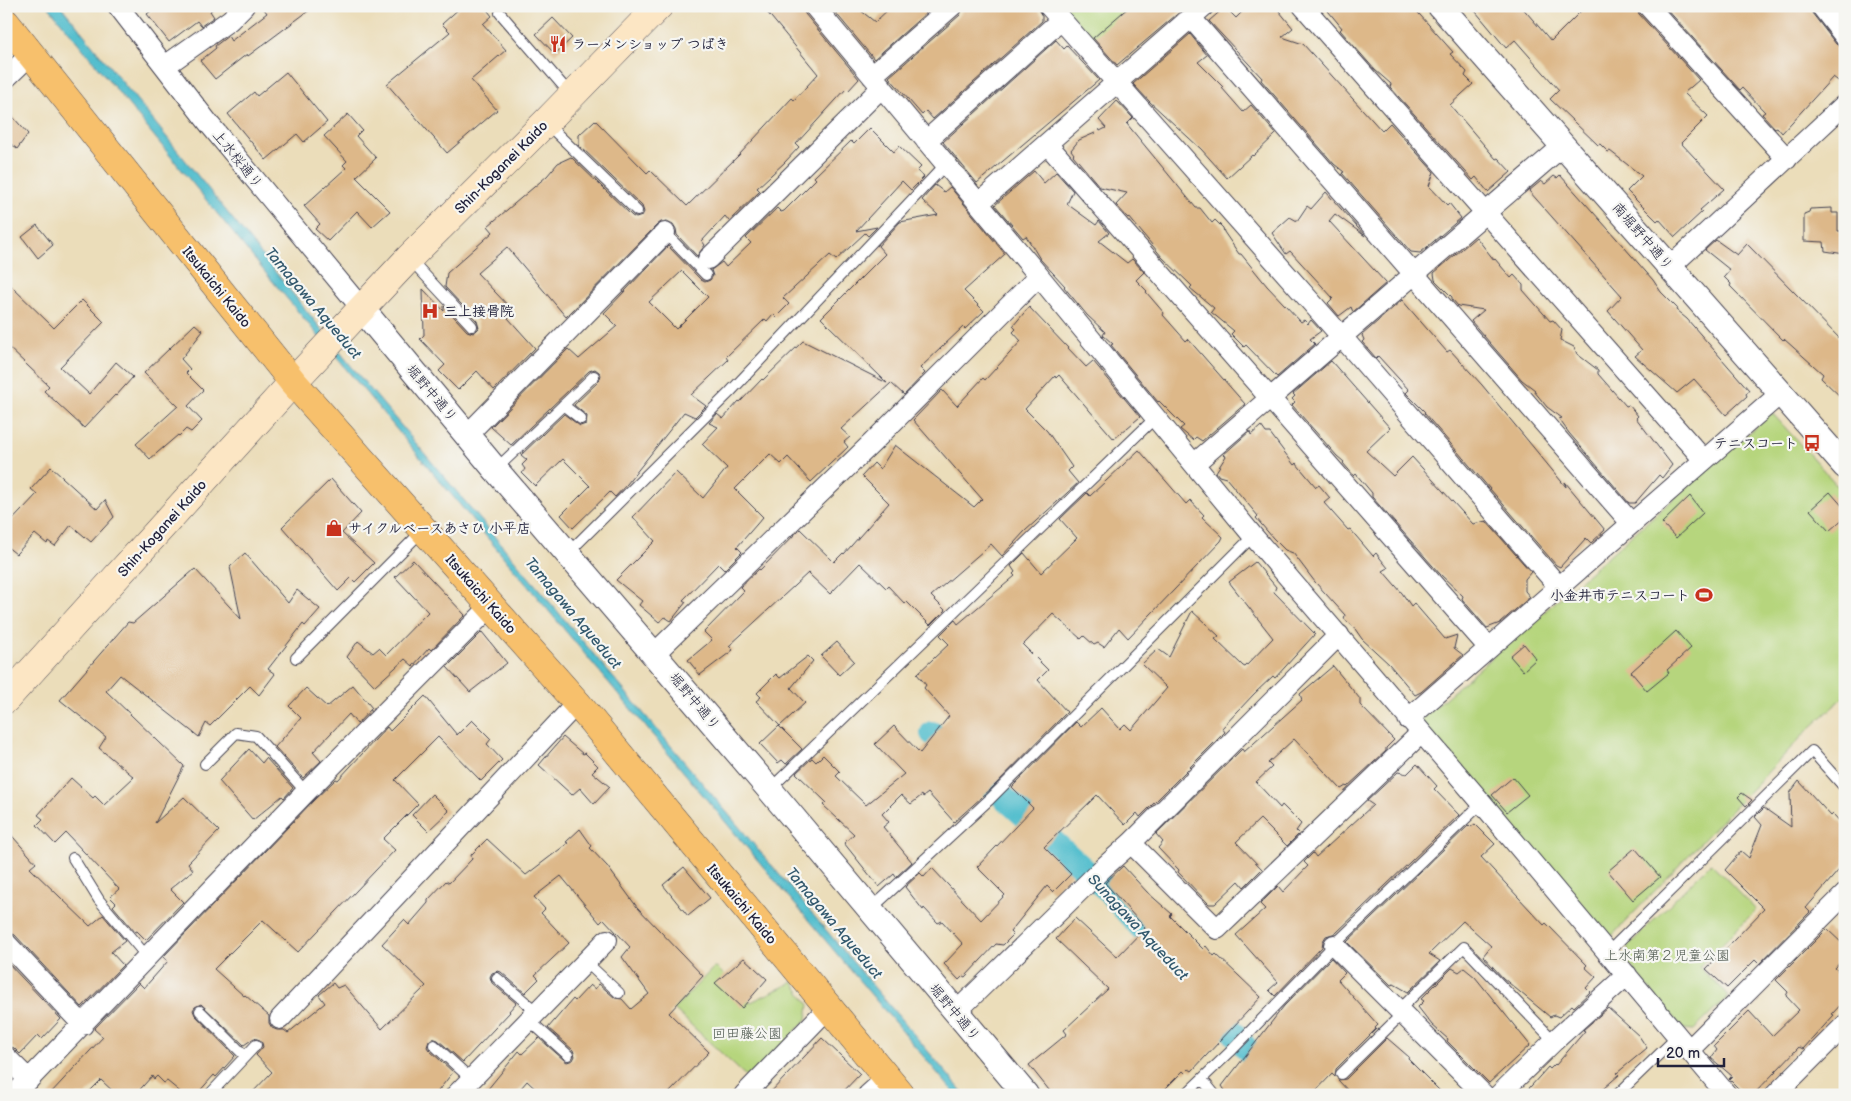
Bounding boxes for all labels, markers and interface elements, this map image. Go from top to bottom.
restaurant icon: ラーメンショップ つばき [548,34,568,54]
place label: ラーメンショップ つばき [572,36,729,53]
street label: Shin-Koganei Kaido [451,117,551,217]
street label: 上水桜通り [209,127,266,192]
street label: 南堀野中通り [1609,199,1677,274]
street label: Itsukaichi Kaido [179,243,255,331]
water label: Tamagawa Aqueduct [260,244,365,363]
hospital icon: 三上接骨院 [420,301,440,321]
place label: 三上接骨院 [444,303,514,320]
street label: 堀野中通り [403,361,461,426]
bus stop icon: テニスコート [1802,433,1822,453]
place label: テニスコート [1714,435,1798,452]
street label: Shin-Koganei Kaido [114,476,210,580]
shop icon: サイクルベースあさひ 小平店 [324,518,344,538]
place label: サイクルベースあさひ 小平店 [348,520,531,537]
street label: Itsukaichi Kaido [442,551,520,637]
water label: Tamagawa Aqueduct [520,554,625,673]
sports icon: 小金井市テニスコート [1694,585,1714,605]
place label: 小金井市テニスコート [1550,587,1690,604]
street label: 堀野中通り [666,669,724,734]
street label: Itsukaichi Kaido [703,861,780,948]
water label: Tamagawa Aqueduct [781,864,886,983]
water label: Sunagawa Aqueduct [1083,870,1192,985]
park label: 上水南第２児童公園 [1604,947,1730,964]
street label: 堀野中通り [926,980,984,1045]
park label: 回田藤公園 [712,1025,782,1042]
scale bar [1658,1036,1725,1068]
text: 20 m [1666,1044,1700,1063]

